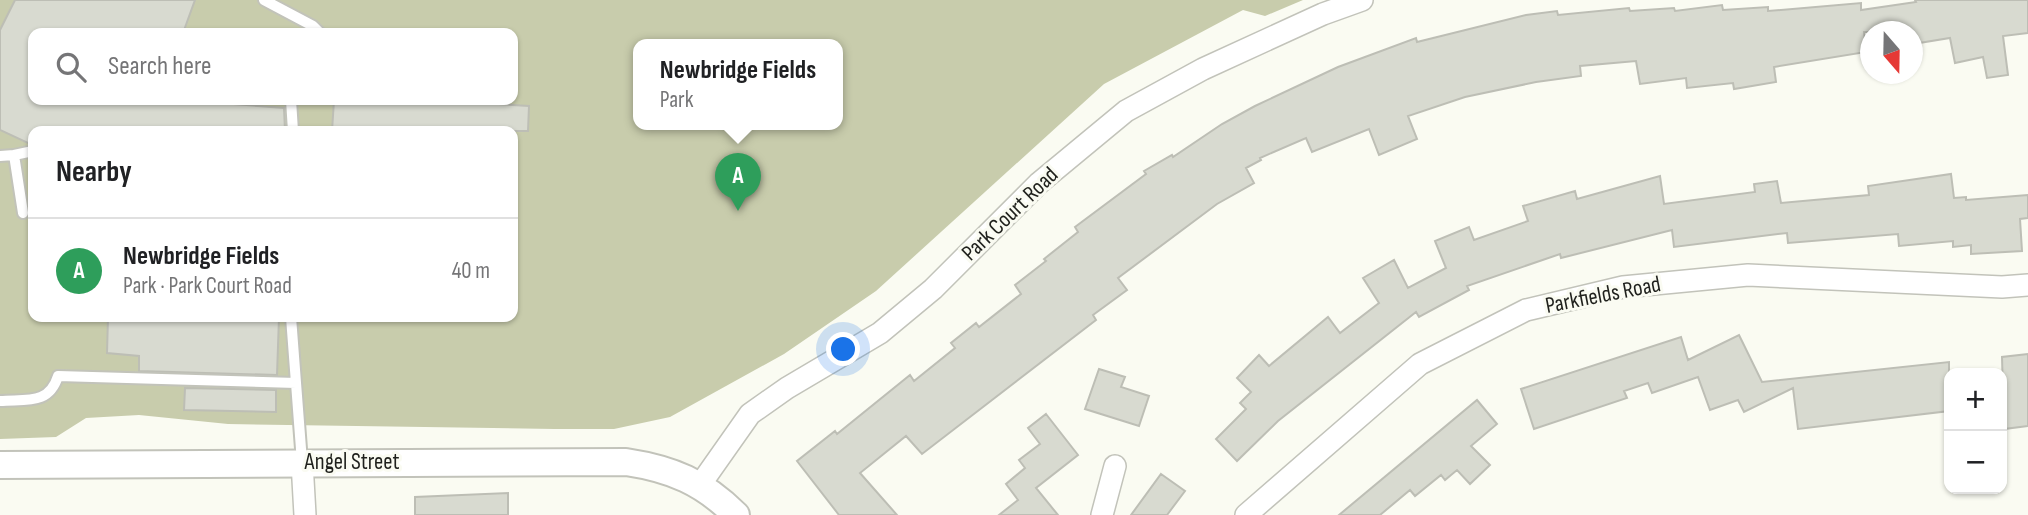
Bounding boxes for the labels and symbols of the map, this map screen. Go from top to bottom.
north arrow [1860,21,1923,84]
pin: A [715,153,761,211]
street label: Park Court Road [956,161,1064,267]
street label: Parkfields Road [1543,270,1663,320]
your location [826,332,860,366]
street label: Angel Street [304,448,399,476]

